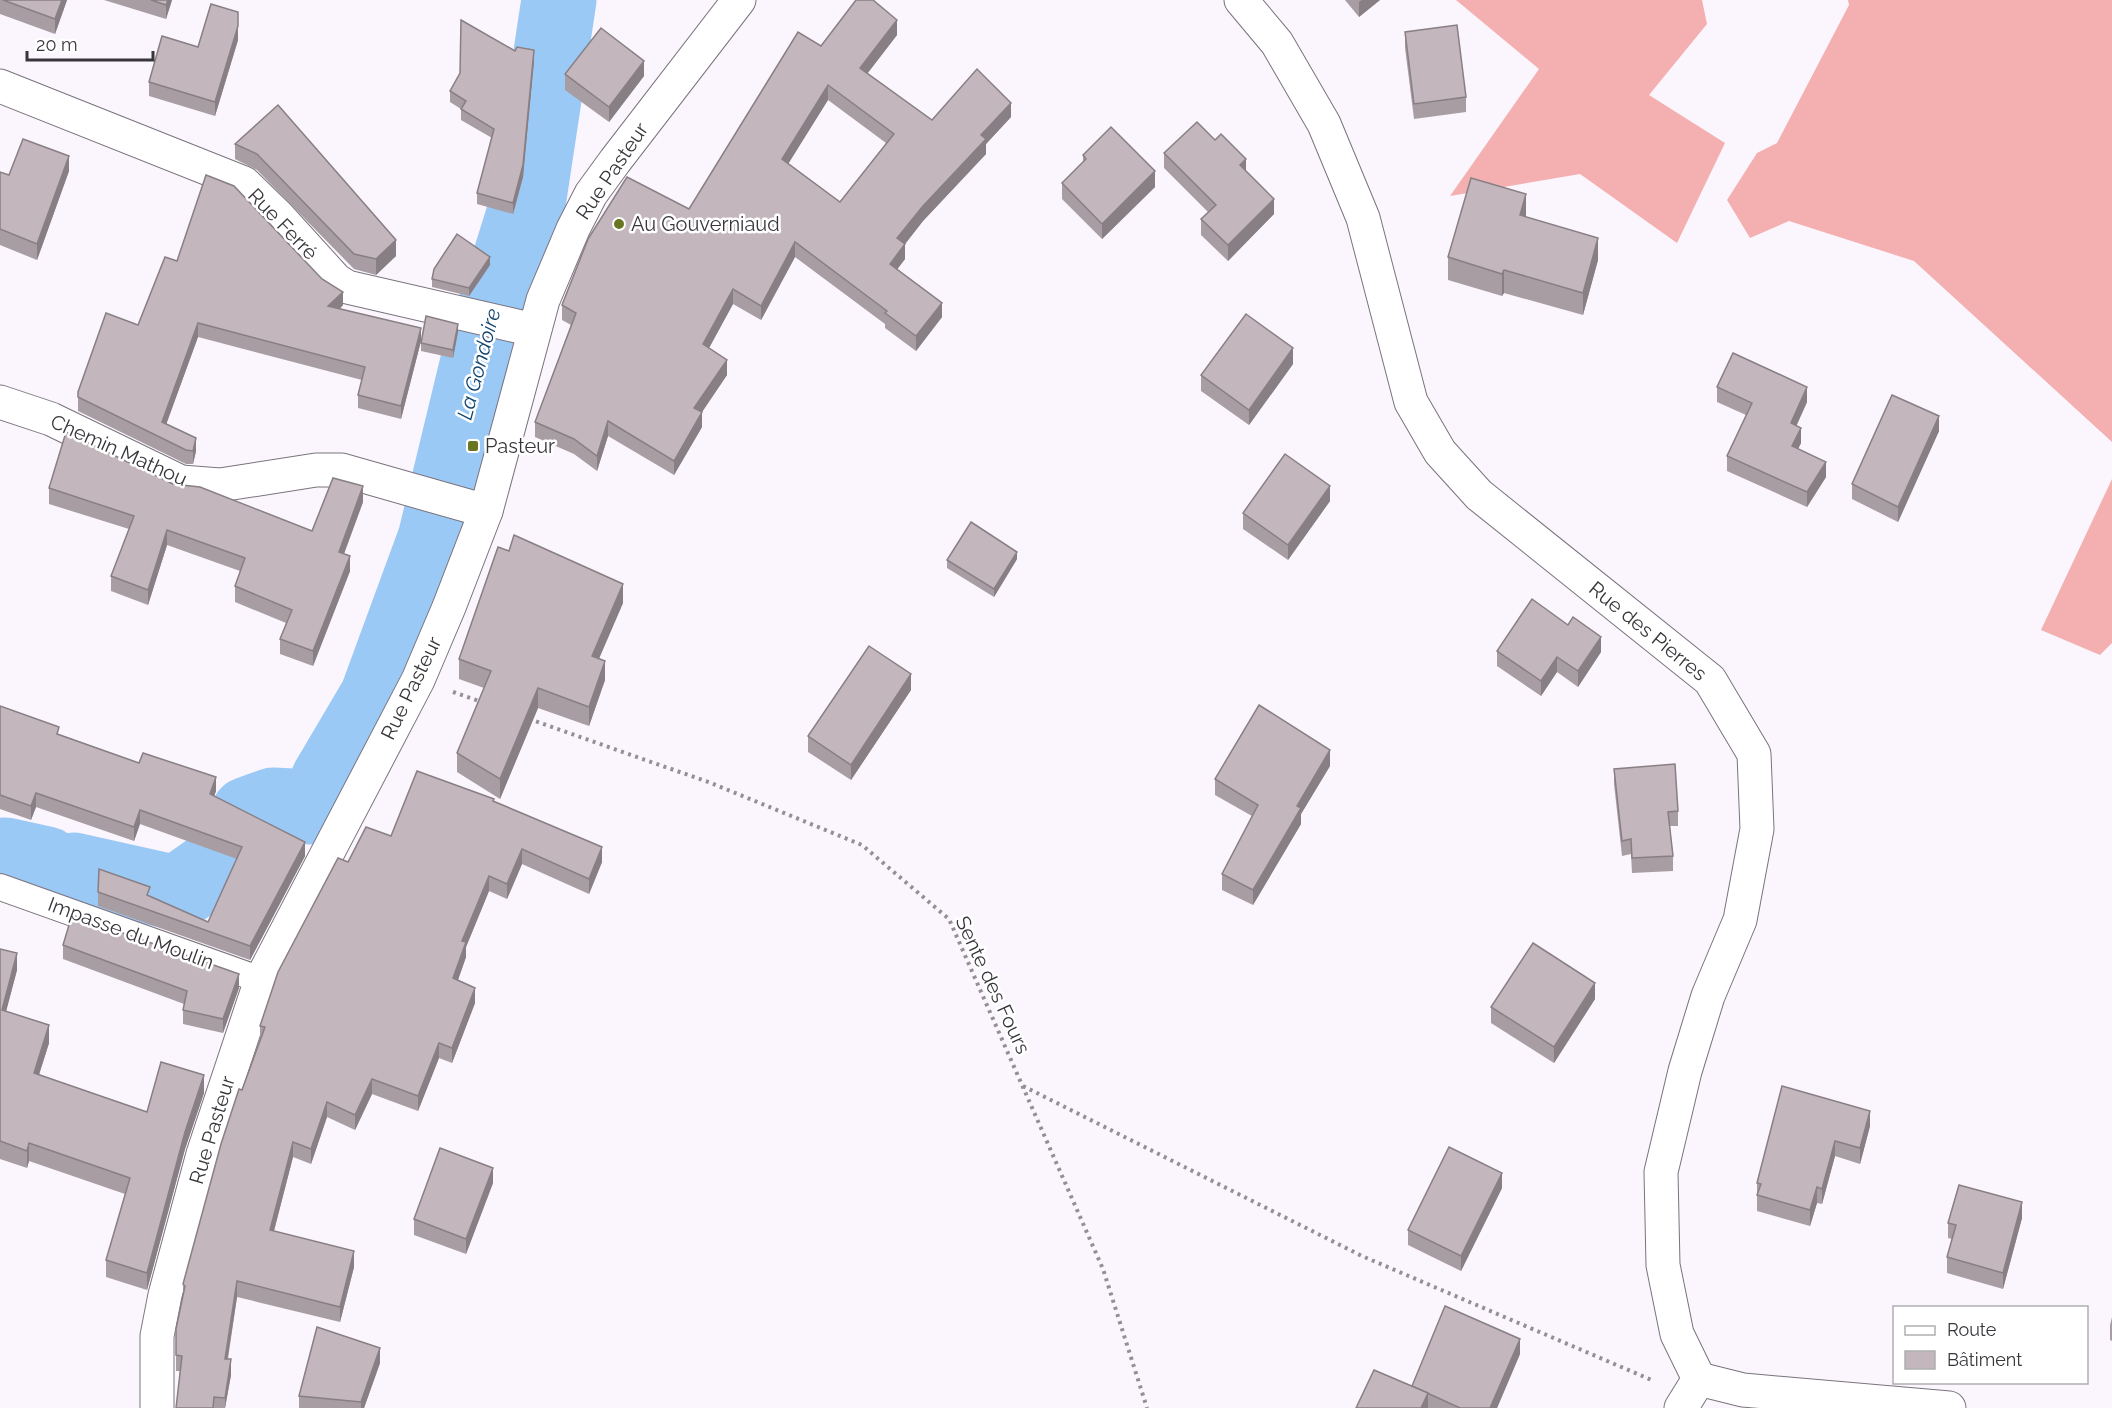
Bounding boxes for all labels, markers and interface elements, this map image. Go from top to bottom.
scale bar [27,24,153,62]
text: 20 m [36,34,78,55]
street label: Rue Pasteur [571,118,653,224]
street label: Rue Ferré [243,183,323,265]
place label: Au Gouverniaud [631,212,780,236]
marker: Au Gouverniaud [612,217,626,231]
water label: La Gondoire [452,305,505,422]
street label: Chemin Mathou [47,409,191,491]
place label: Pasteur [485,434,555,458]
marker: Pasteur [466,439,480,453]
street label: Rue des Pierres [1584,576,1712,686]
street label: Rue Pasteur [376,633,446,743]
street label: Impasse du Moulin [45,892,217,974]
street label: Sente des Fours [951,912,1035,1058]
street label: Rue Pasteur [184,1073,240,1187]
legend [1893,1306,2088,1384]
text: Route [1947,1319,1997,1340]
text: Bâtiment [1947,1349,2022,1370]

